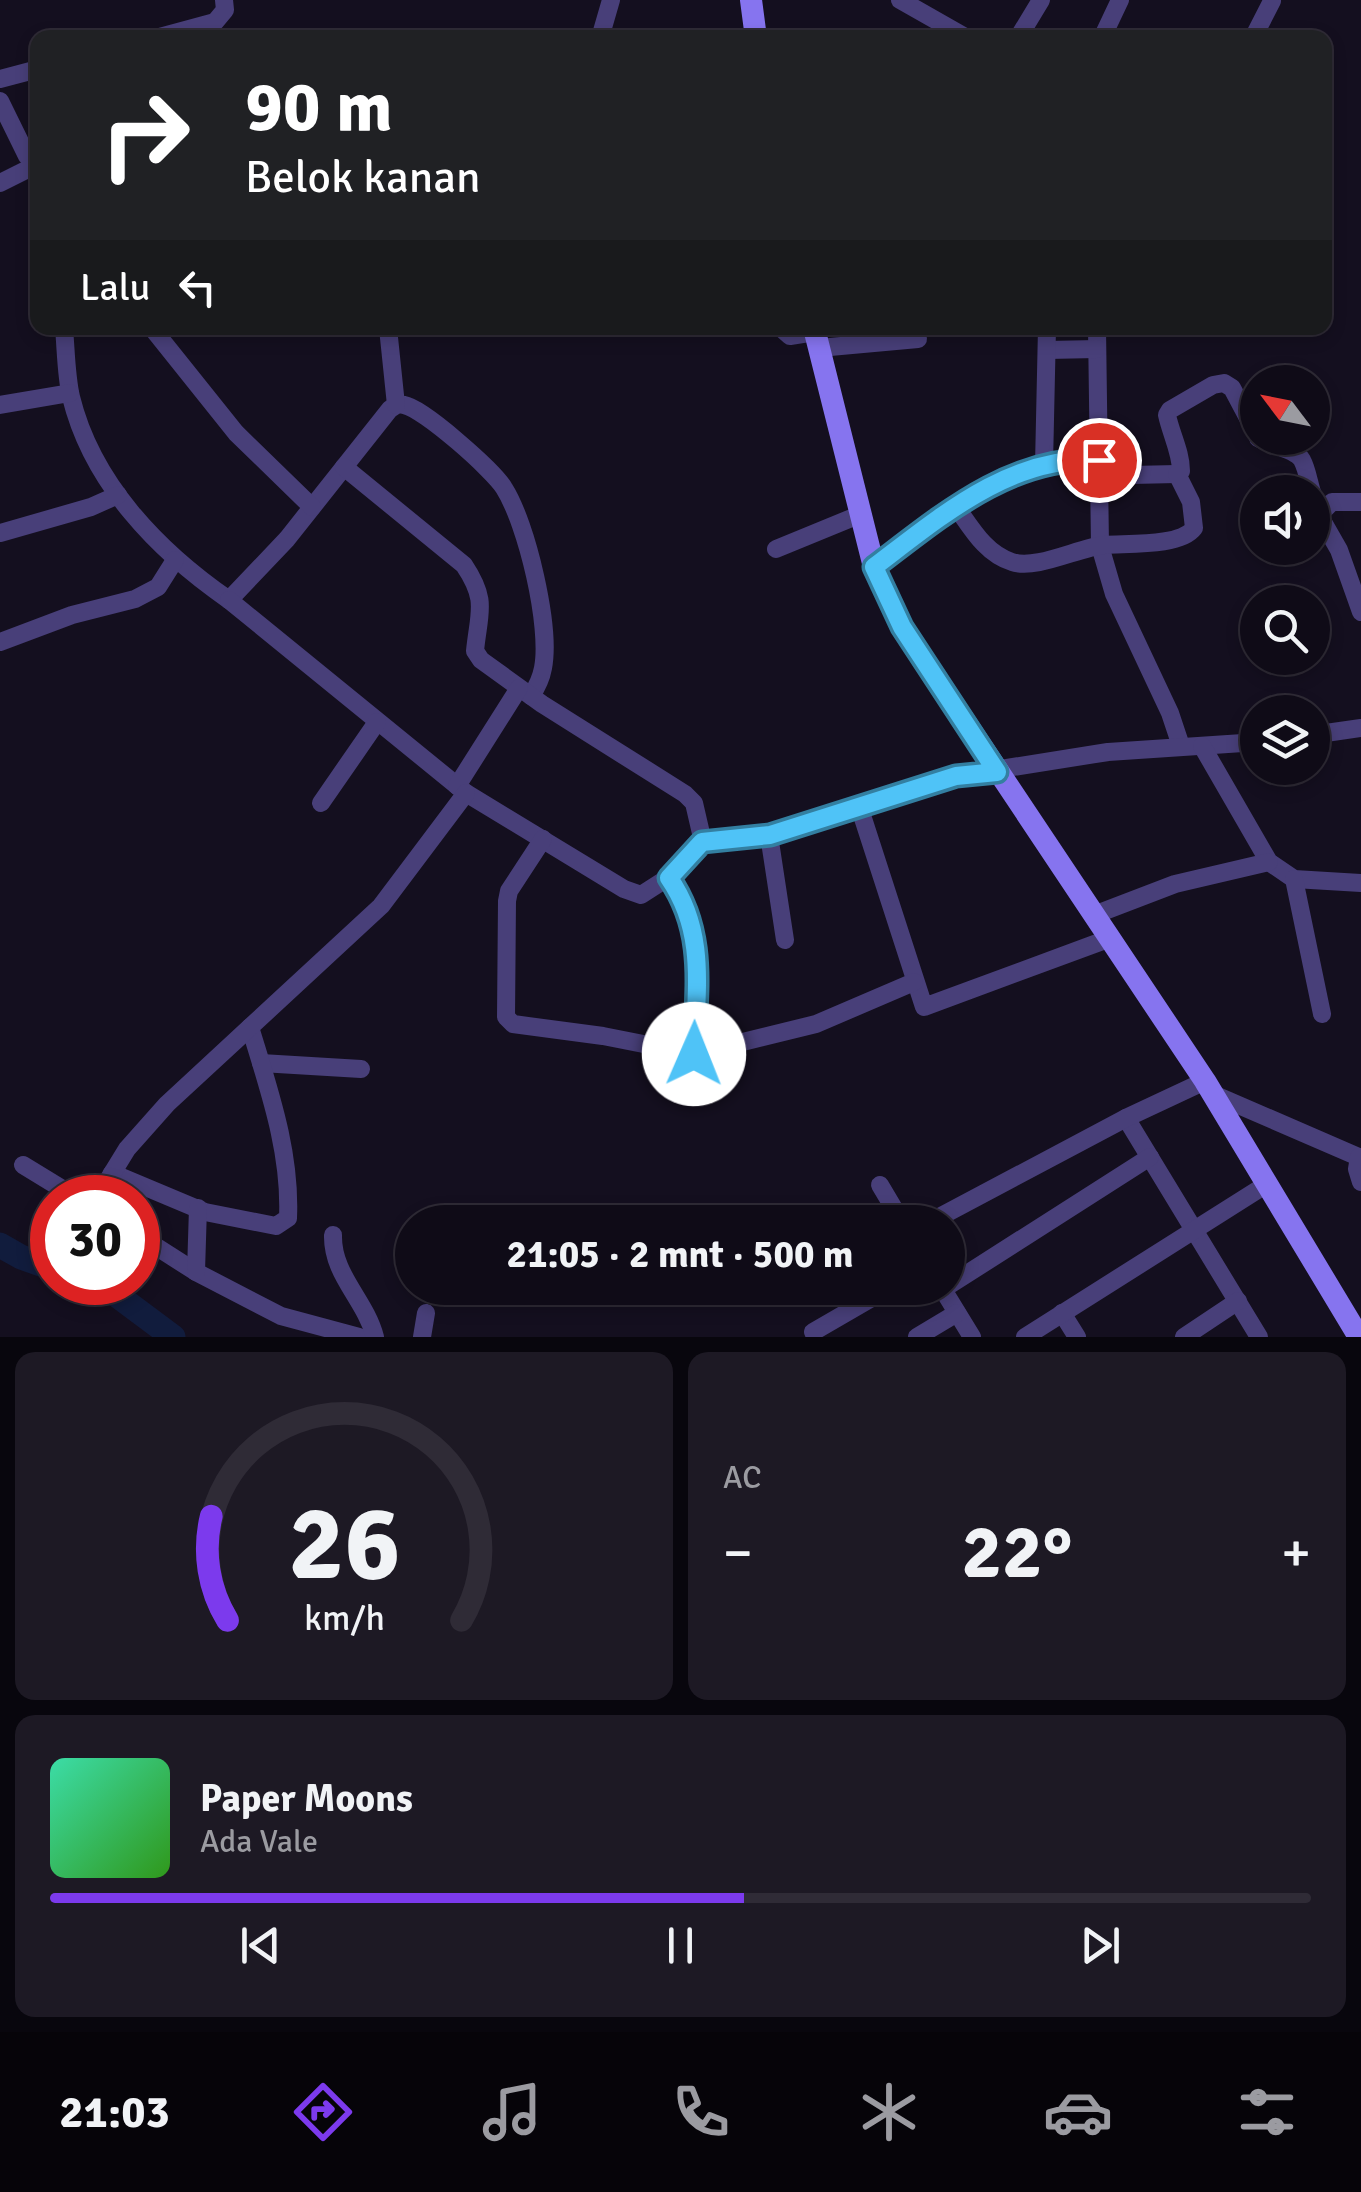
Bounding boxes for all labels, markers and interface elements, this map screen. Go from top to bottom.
text: 90 m [245,64,393,150]
icon: right [80,70,210,200]
text: Belok kanan [245,150,481,205]
icon: left [170,260,225,315]
text: Lalu [80,264,150,311]
north arrow [1240,365,1330,455]
map controls [1240,365,1330,785]
pin [1057,418,1142,503]
icon: arrive [1072,433,1127,488]
button: sound [1240,475,1330,565]
button: search [1240,585,1330,675]
button: layers [1240,695,1330,785]
position arrow [642,1002,746,1106]
speed limit sign: 30 [30,1175,160,1305]
text: 21:05 · 2 mnt · 500 m [506,1231,854,1278]
text: AC [723,1458,761,1497]
text: 26 [288,1480,400,1608]
text: 22° [962,1506,1073,1599]
text: − [723,1519,753,1587]
text: + [1281,1519,1311,1587]
text: km/h [304,1596,384,1640]
text: Paper Moons [200,1775,413,1822]
text: Ada Vale [200,1822,318,1861]
icon: previous [233,1918,288,1973]
icon: pause [653,1918,708,1973]
icon: next [1073,1918,1128,1973]
icon: directions [288,2077,358,2147]
icon: music [477,2077,547,2147]
icon: phone [666,2077,736,2147]
icon: climate [854,2077,924,2147]
icon: car [1043,2077,1113,2147]
icon: filters [1232,2077,1302,2147]
text: 21:03 [59,2085,170,2140]

